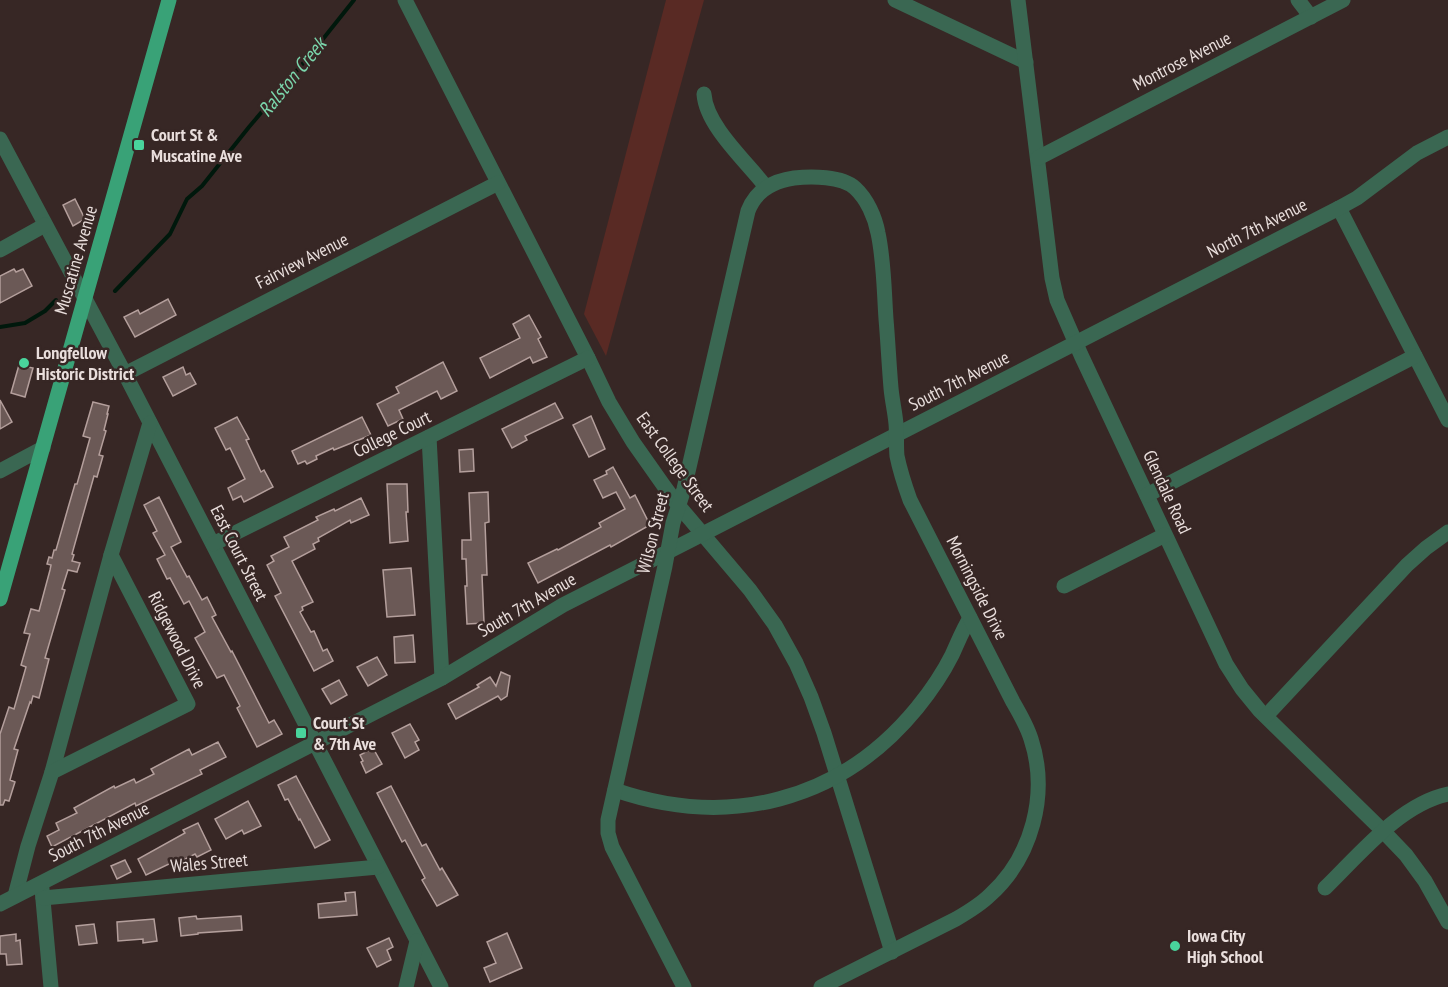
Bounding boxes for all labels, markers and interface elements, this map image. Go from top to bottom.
street label: Montrose Avenue [1129,26,1235,95]
water label: Ralston Creek [252,30,333,122]
place label: Court St & Muscatine Ave [151,123,242,167]
marker: Court St & Muscatine Ave [132,138,146,152]
street label: North 7th Avenue [1203,193,1311,263]
street label: Muscatine Avenue [49,203,102,317]
street label: Fairview Avenue [252,227,352,294]
place label: Longfellow Historic District [36,341,135,385]
street label: South 7th Avenue [905,345,1013,416]
marker: Longfellow Historic District [17,356,31,370]
street label: College Court [349,405,435,462]
street label: East College Street [632,408,719,516]
street label: Glendale Road [1138,446,1197,537]
street label: Wilson Street [631,490,674,576]
street label: East Court Street [205,501,273,605]
street label: Morningside Drive [941,532,1013,644]
street label: South 7th Avenue [474,567,580,642]
street label: Ridgewood Drive [143,587,212,692]
place label: Court St & 7th Ave [313,711,376,755]
marker: Court St & 7th Ave [294,726,308,740]
street label: South 7th Avenue [45,796,153,867]
street label: Wales Street [169,848,249,877]
place label: Iowa City High School [1187,924,1264,968]
marker: Iowa City High School [1168,939,1182,953]

